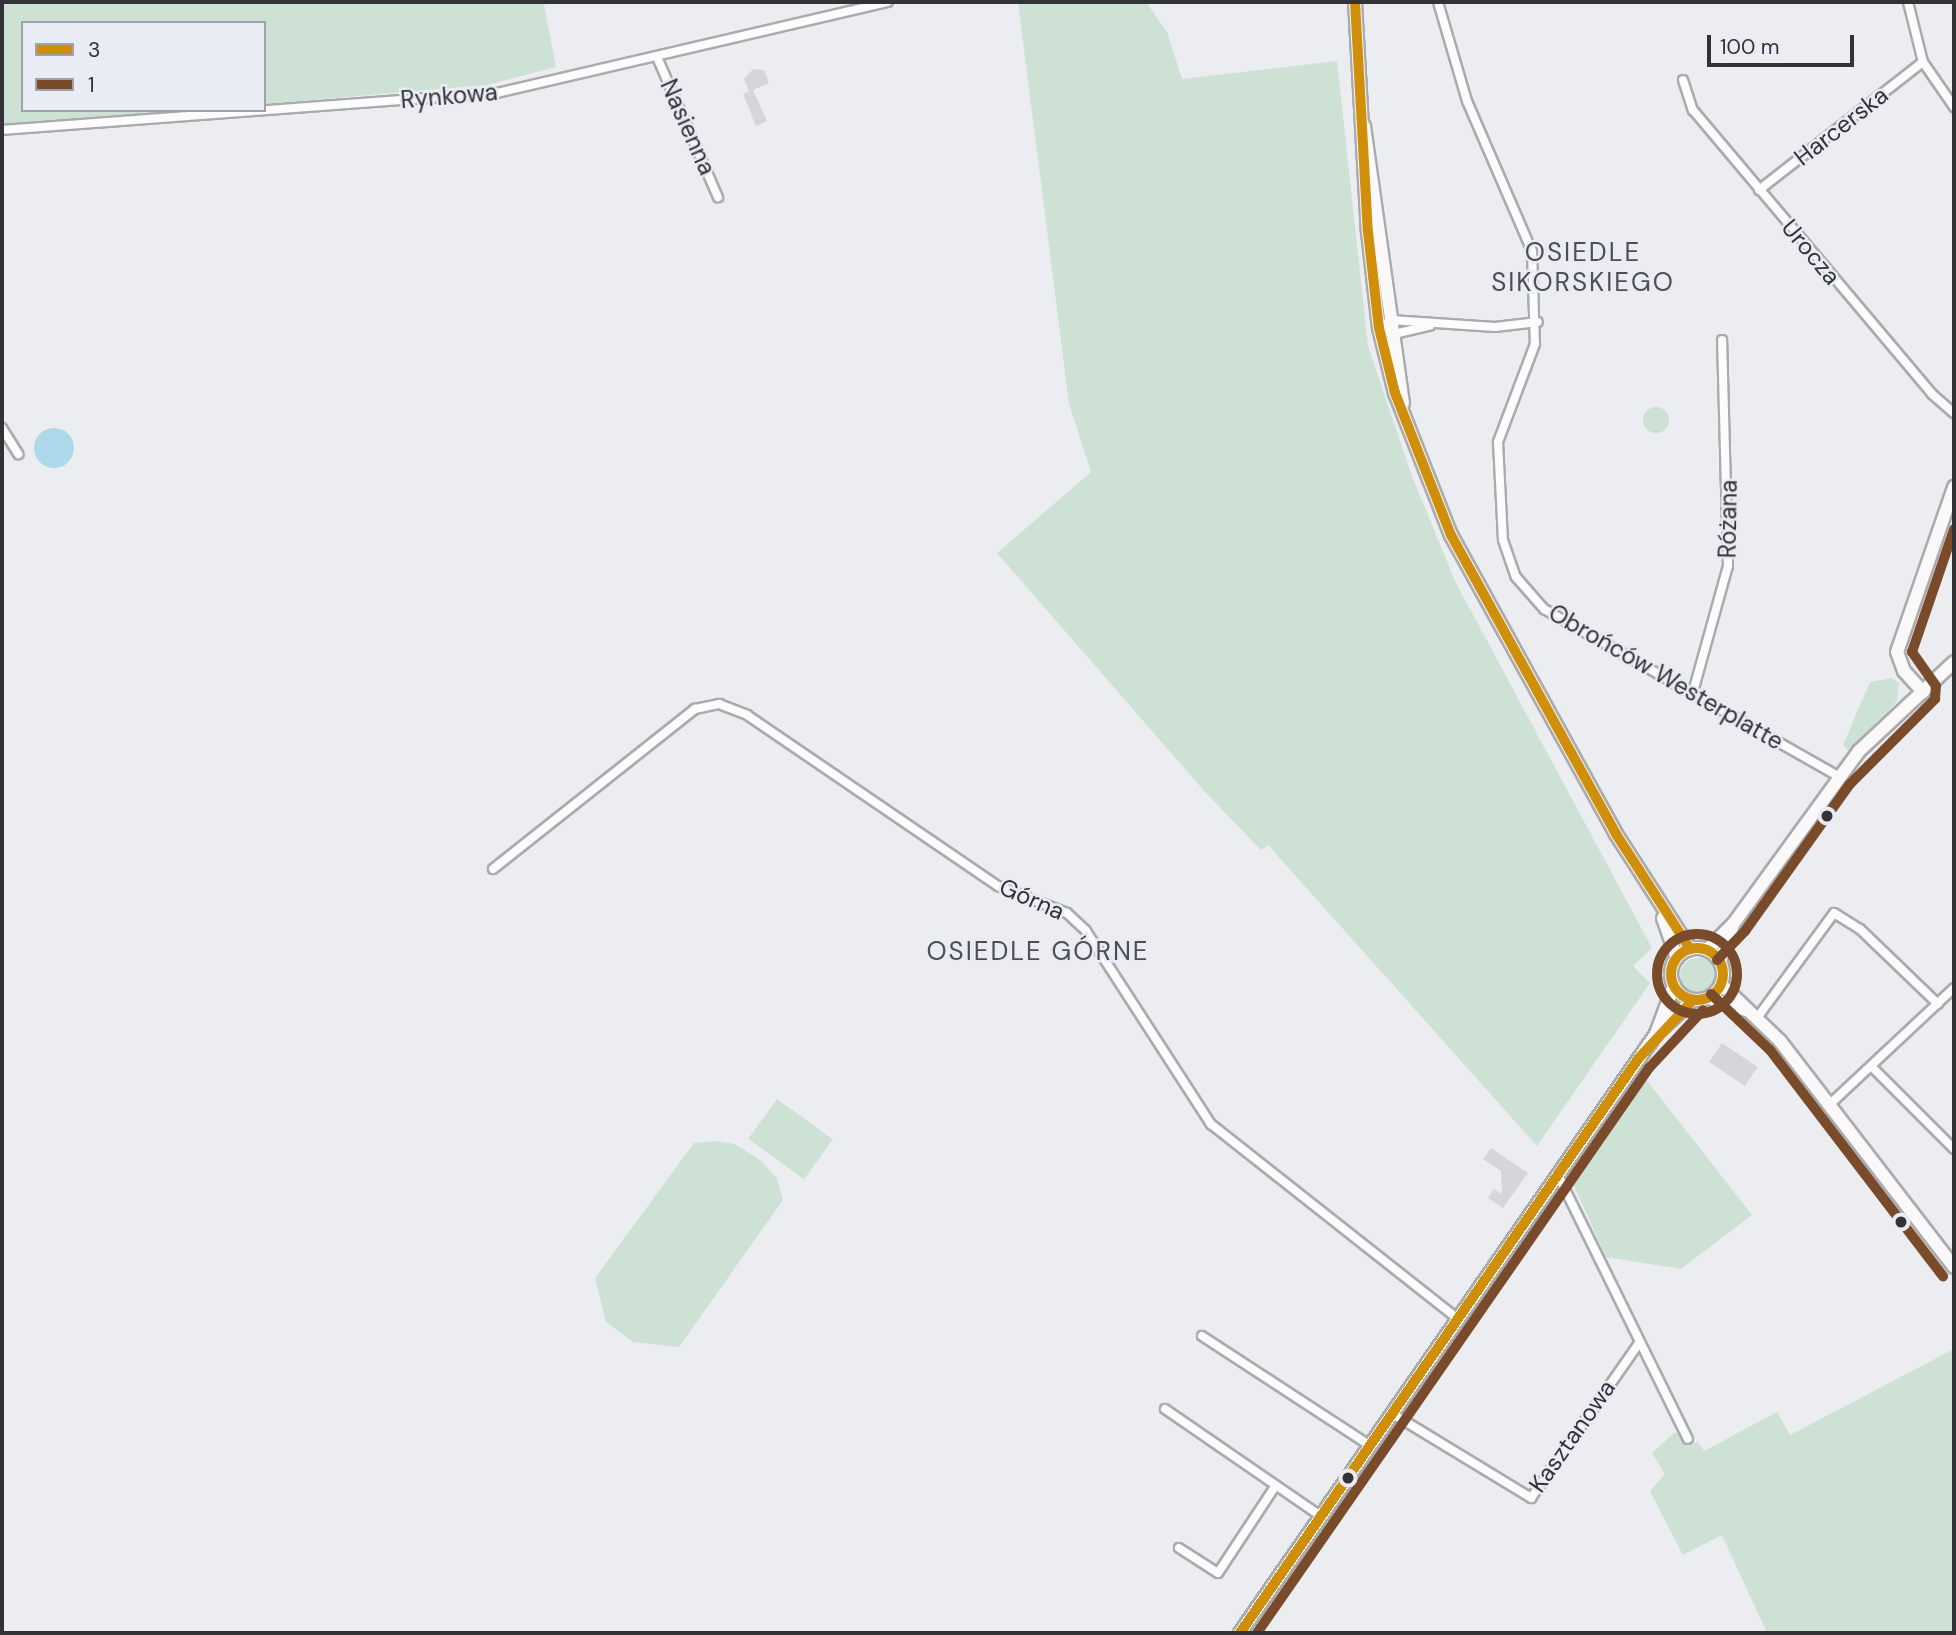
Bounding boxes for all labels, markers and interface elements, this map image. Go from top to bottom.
legend [21,21,266,112]
scale bar [1711,21,1858,65]
text: 100 m [1720,33,1780,61]
text: 3 [88,36,100,64]
text: 1 [88,71,95,99]
street label: Nasienna [654,75,722,179]
street label: Rynkowa [399,77,499,115]
street label: Harcerska [1788,80,1894,172]
street label: Urocza [1775,214,1847,290]
district label: OSIEDLE SIKORSKIEGO [1493,237,1673,298]
street label: Różana [1713,479,1743,559]
street label: Obrońców Westerplatte [1544,598,1788,756]
unlabelled marker [1820,809,1834,823]
street label: Górna [995,872,1069,926]
district label: OSIEDLE GÓRNE [928,936,1148,968]
unlabelled marker [1894,1215,1908,1229]
street label: Kasztanowa [1523,1374,1621,1498]
unlabelled marker [1341,1471,1355,1485]

